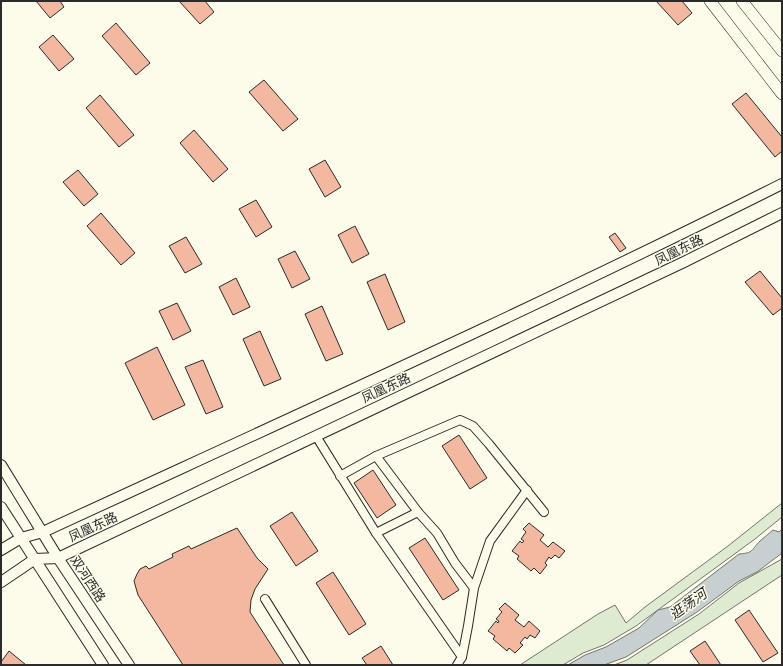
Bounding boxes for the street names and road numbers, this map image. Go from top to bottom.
street label: 凤凰东路 [652,232,706,268]
street label: 凤凰东路 [359,370,413,406]
street label: 凤凰东路 [66,509,120,545]
street label: 双河西路 [68,553,108,605]

